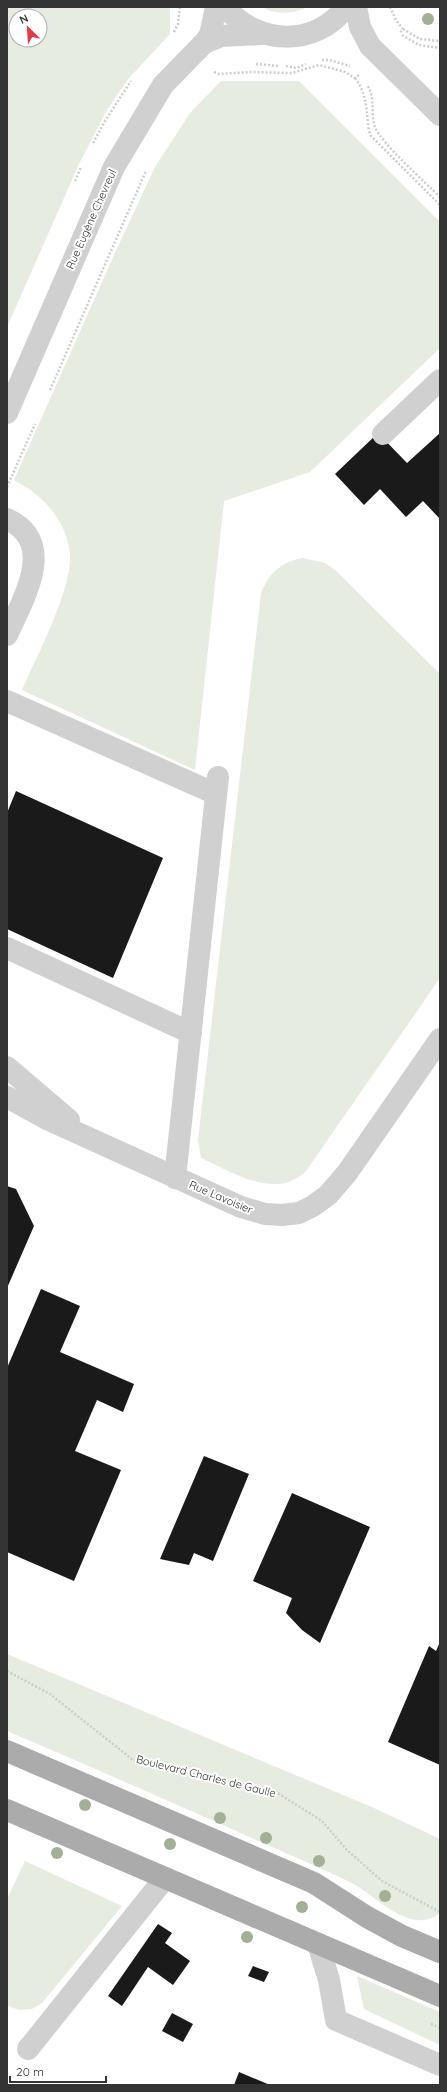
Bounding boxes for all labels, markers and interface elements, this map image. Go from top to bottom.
north arrow [8,8,48,48]
text: N [17,11,30,27]
street label: Rue Eugène Chevreul [63,167,119,271]
street label: Rue Lavoisier [187,1177,256,1217]
street label: Boulevard Charles de Gaulle [135,1752,277,1800]
scale bar [10,2058,106,2084]
text: 20 m [16,2064,44,2079]

